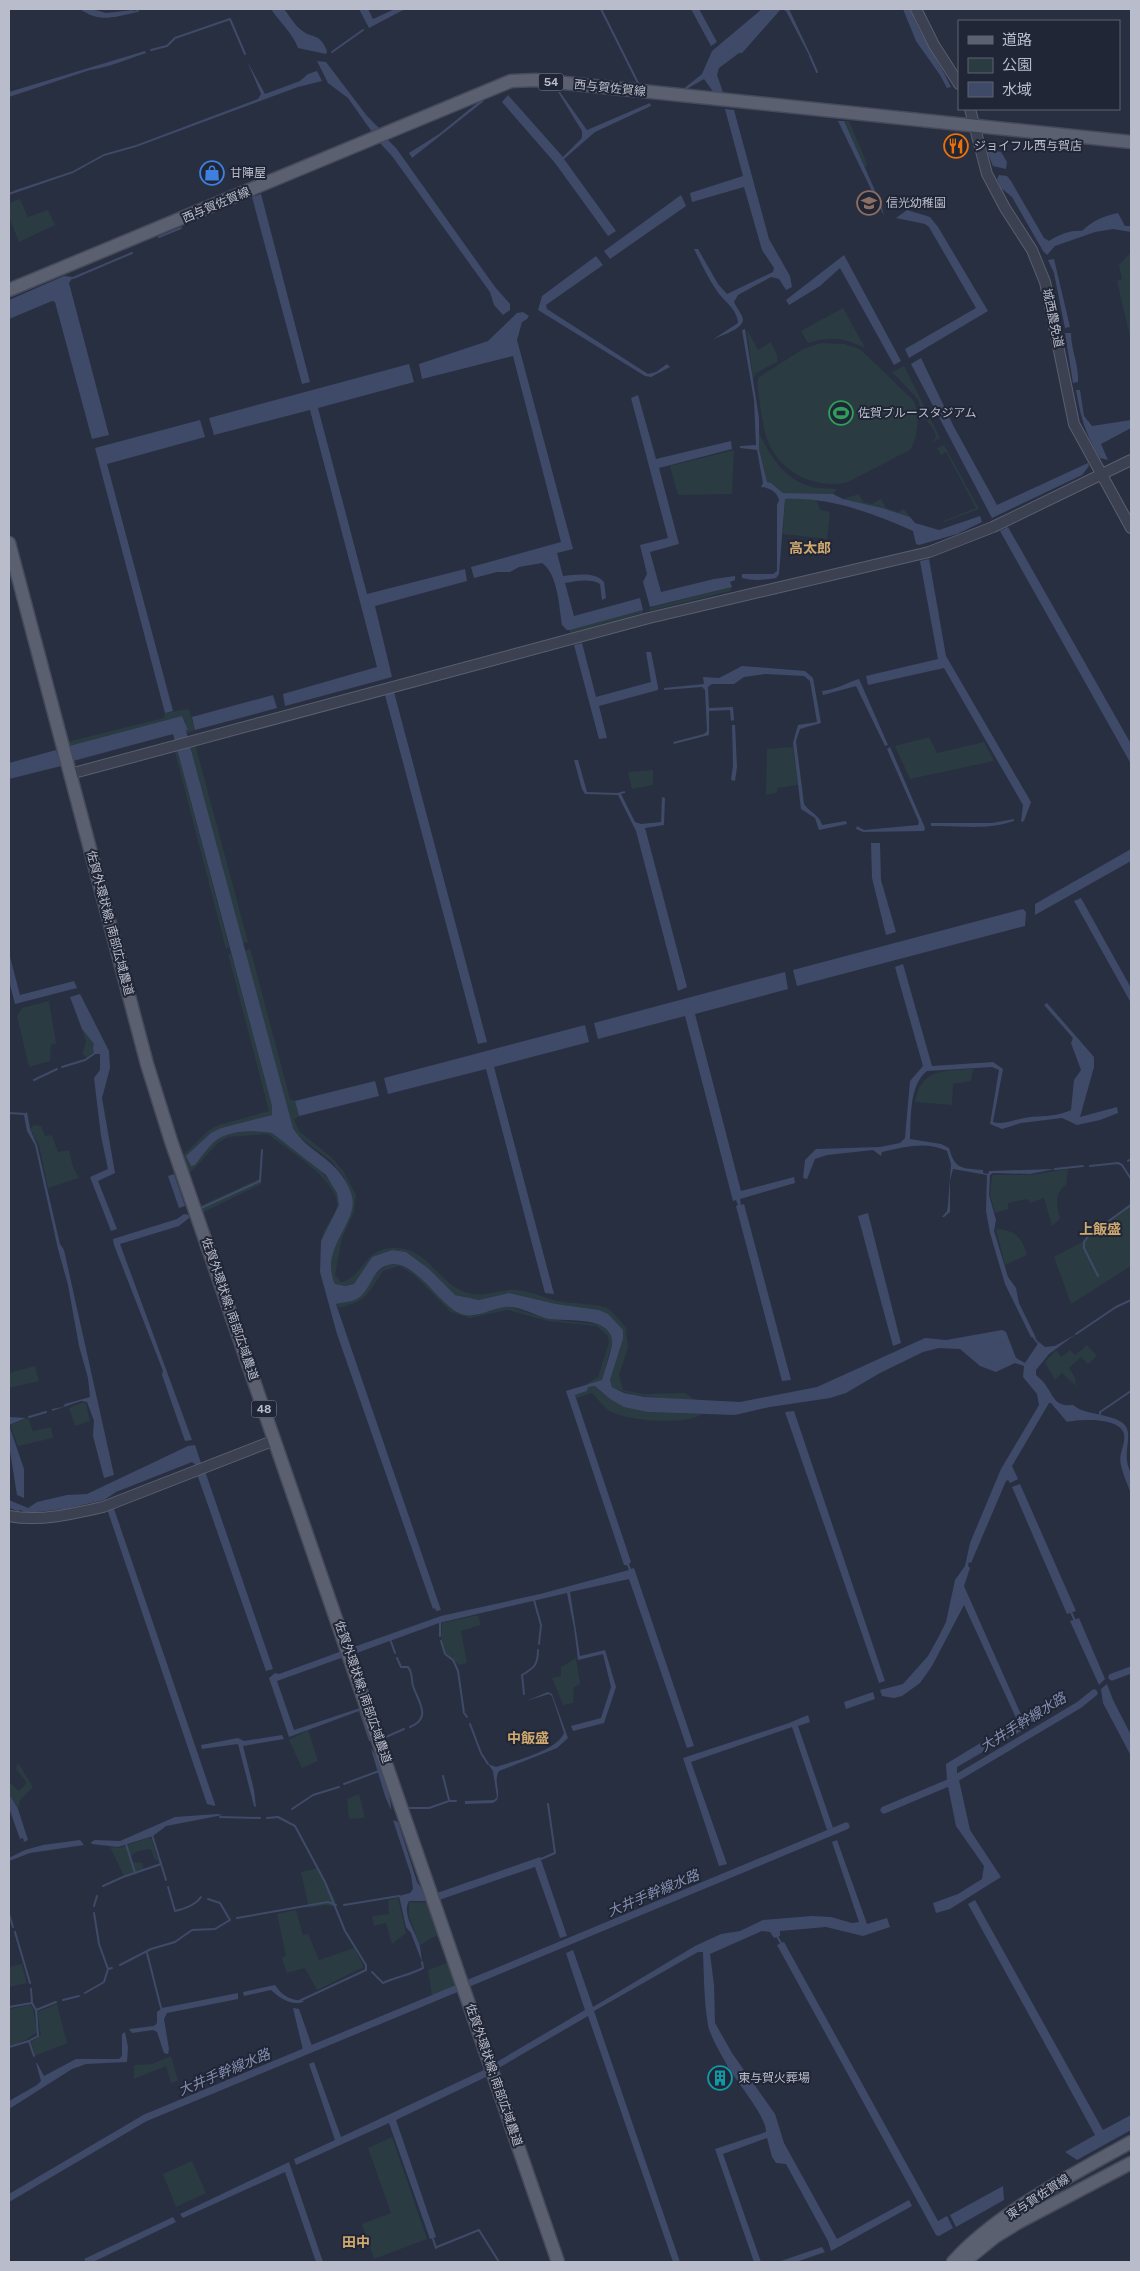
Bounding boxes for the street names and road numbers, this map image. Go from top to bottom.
road number: 54 [538,74,564,90]
street label: 西与賀佐賀線 [573,77,647,99]
street label: 西与賀佐賀線 [180,184,252,226]
street label: 城西農免道 [1040,287,1066,349]
street label: 佐賀外環状線; 南部広域農道 [84,849,136,997]
street label: 佐賀外環状線; 南部広域農道 [199,1236,261,1382]
road number: 48 [252,1400,276,1418]
street label: 佐賀外環状線; 南部広域農道 [332,1619,394,1765]
street label: 佐賀外環状線; 南部広域農道 [463,2002,525,2148]
street label: 東与賀佐賀線 [1004,2172,1072,2222]

